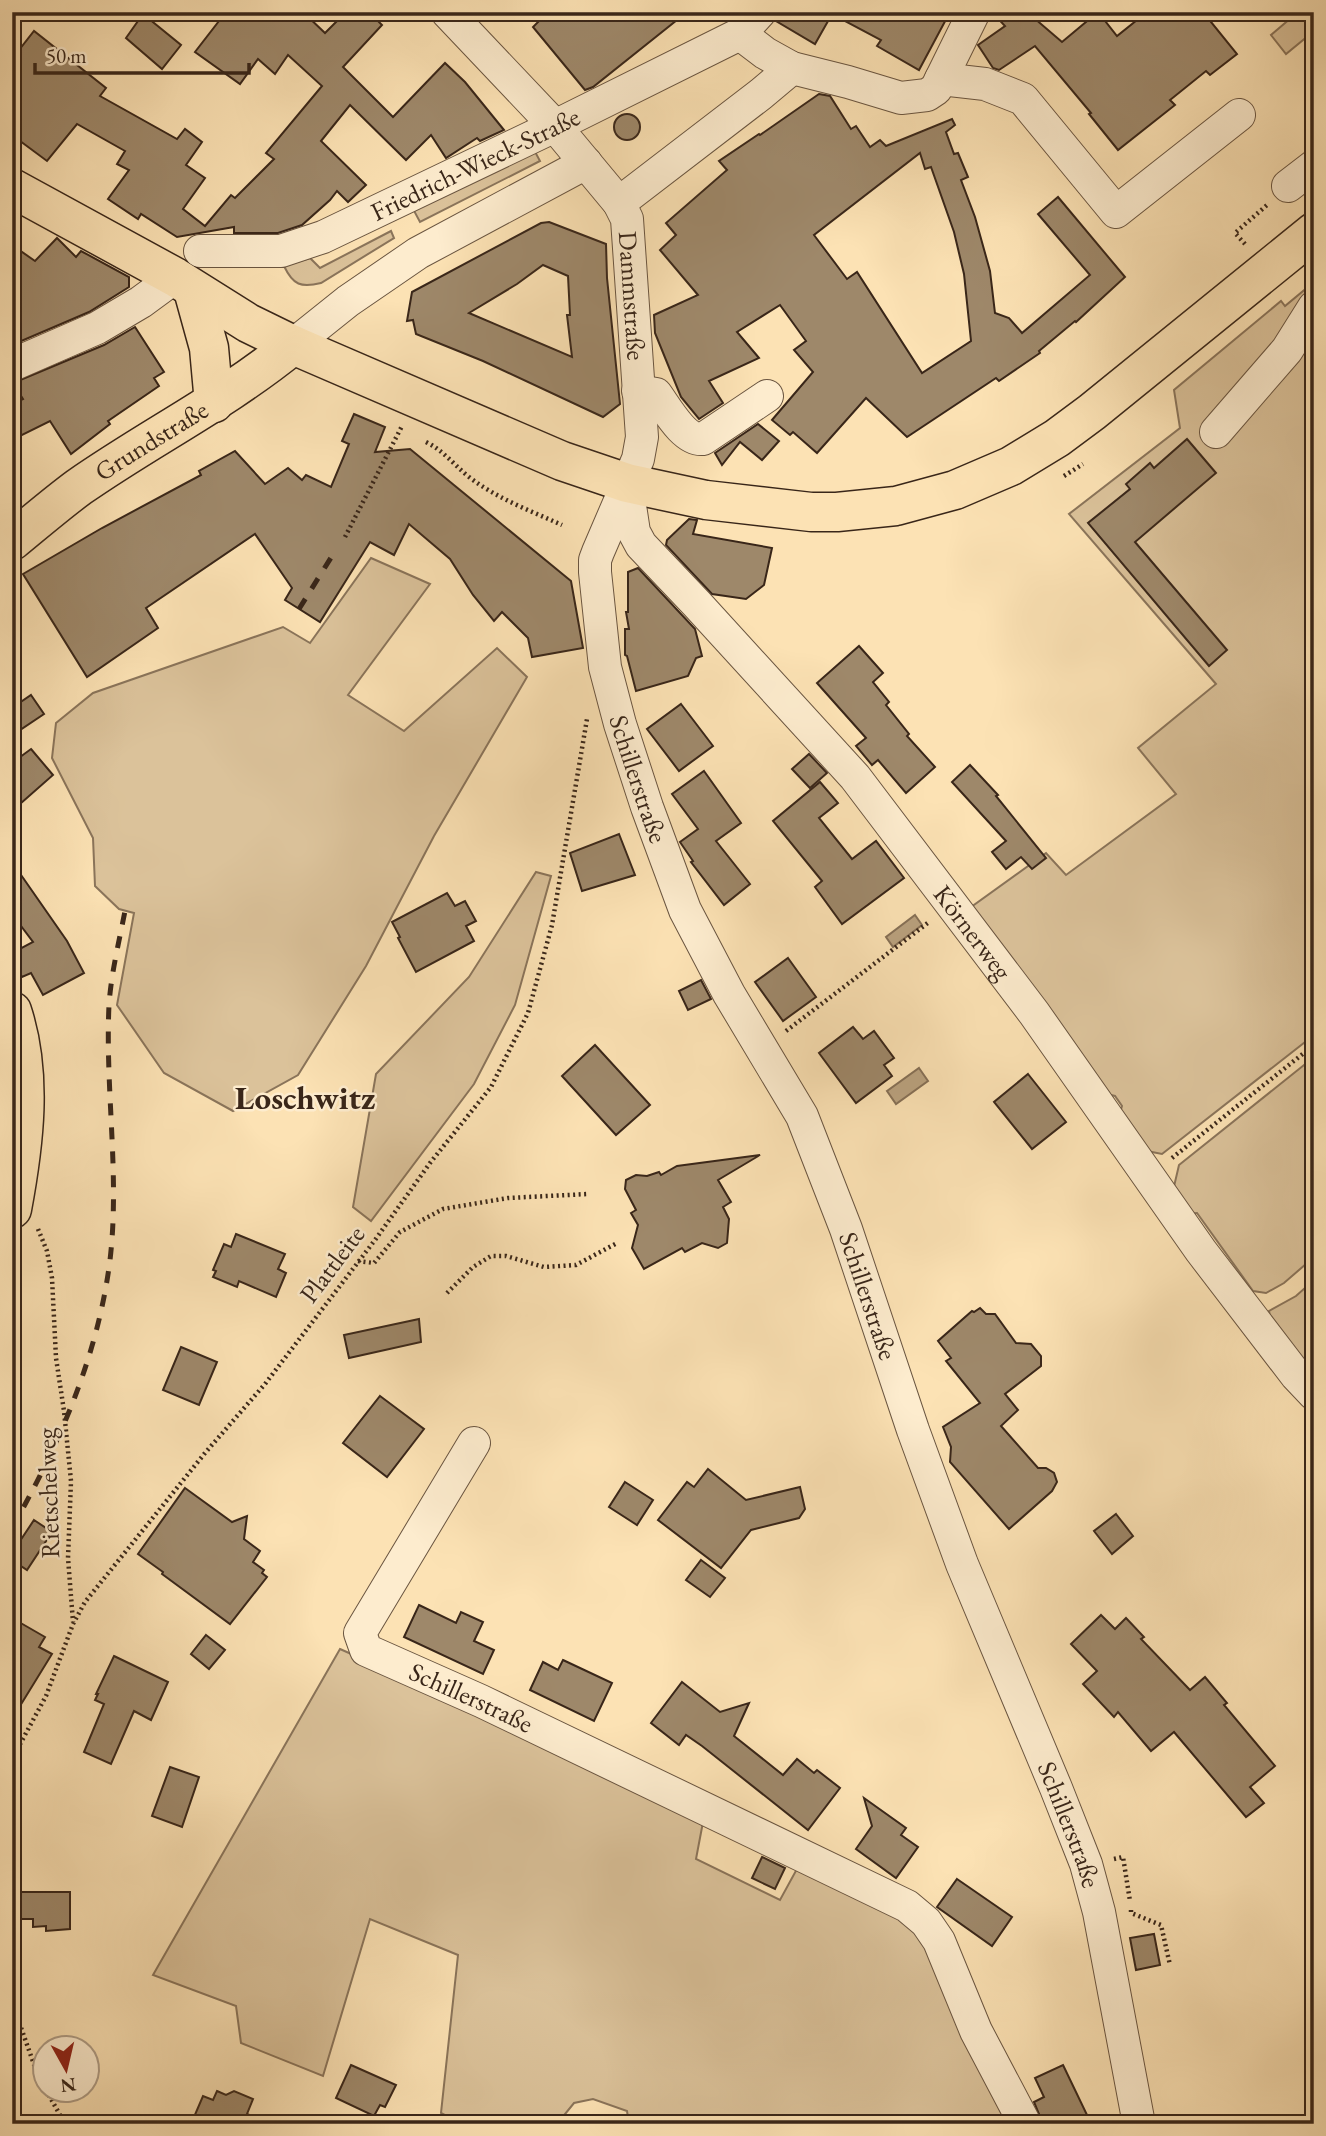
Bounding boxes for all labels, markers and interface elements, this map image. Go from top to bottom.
scale bar [35,32,248,76]
text: 50 m [46,42,87,69]
street label: Friedrich-Wieck-Straße [365,99,585,229]
street label: Dammstraße [611,230,654,361]
street label: Grundstraße [88,393,214,489]
street label: Schillerstraße [601,711,676,847]
street label: Körnerweg [926,878,1020,987]
district label: Loschwitz [235,1076,375,1119]
street label: Plattleite [292,1218,372,1310]
street label: Schillerstraße [831,1228,905,1364]
street label: Rietschelweg [29,1426,67,1559]
street label: Schillerstraße [404,1654,539,1741]
street label: Schillerstraße [1030,1756,1109,1891]
north arrow [32,2035,102,2104]
text: N [58,2072,78,2099]

